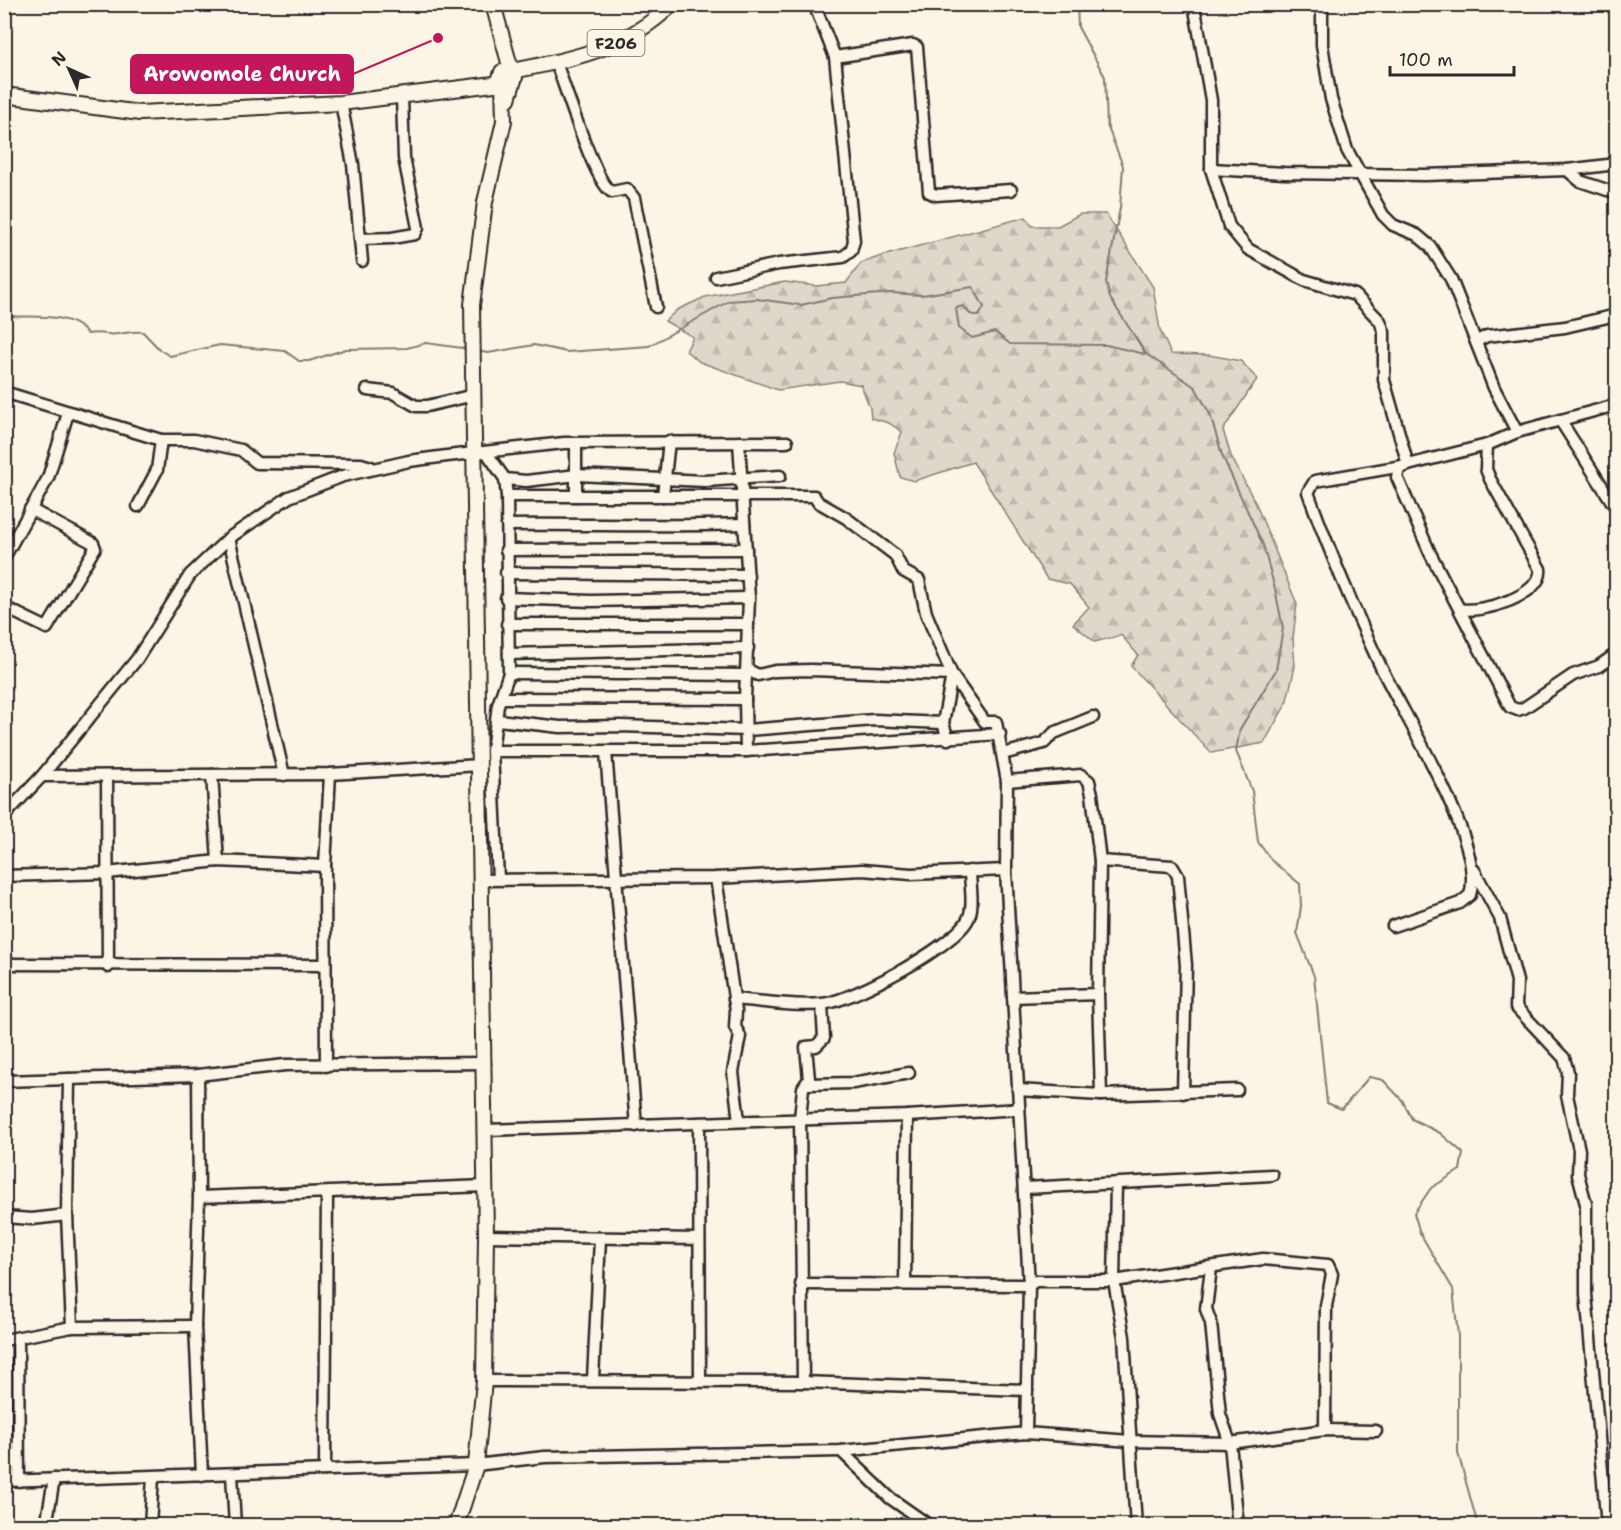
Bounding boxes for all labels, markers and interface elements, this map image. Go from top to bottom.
road number: F206 [588,30,644,56]
north arrow [39,39,99,99]
scale bar [1390,39,1514,77]
text: N [47,47,71,71]
text: 100 m [1399,48,1453,72]
callout: Arowomole Church [131,55,353,93]
text: Arowomole Church [143,61,341,87]

